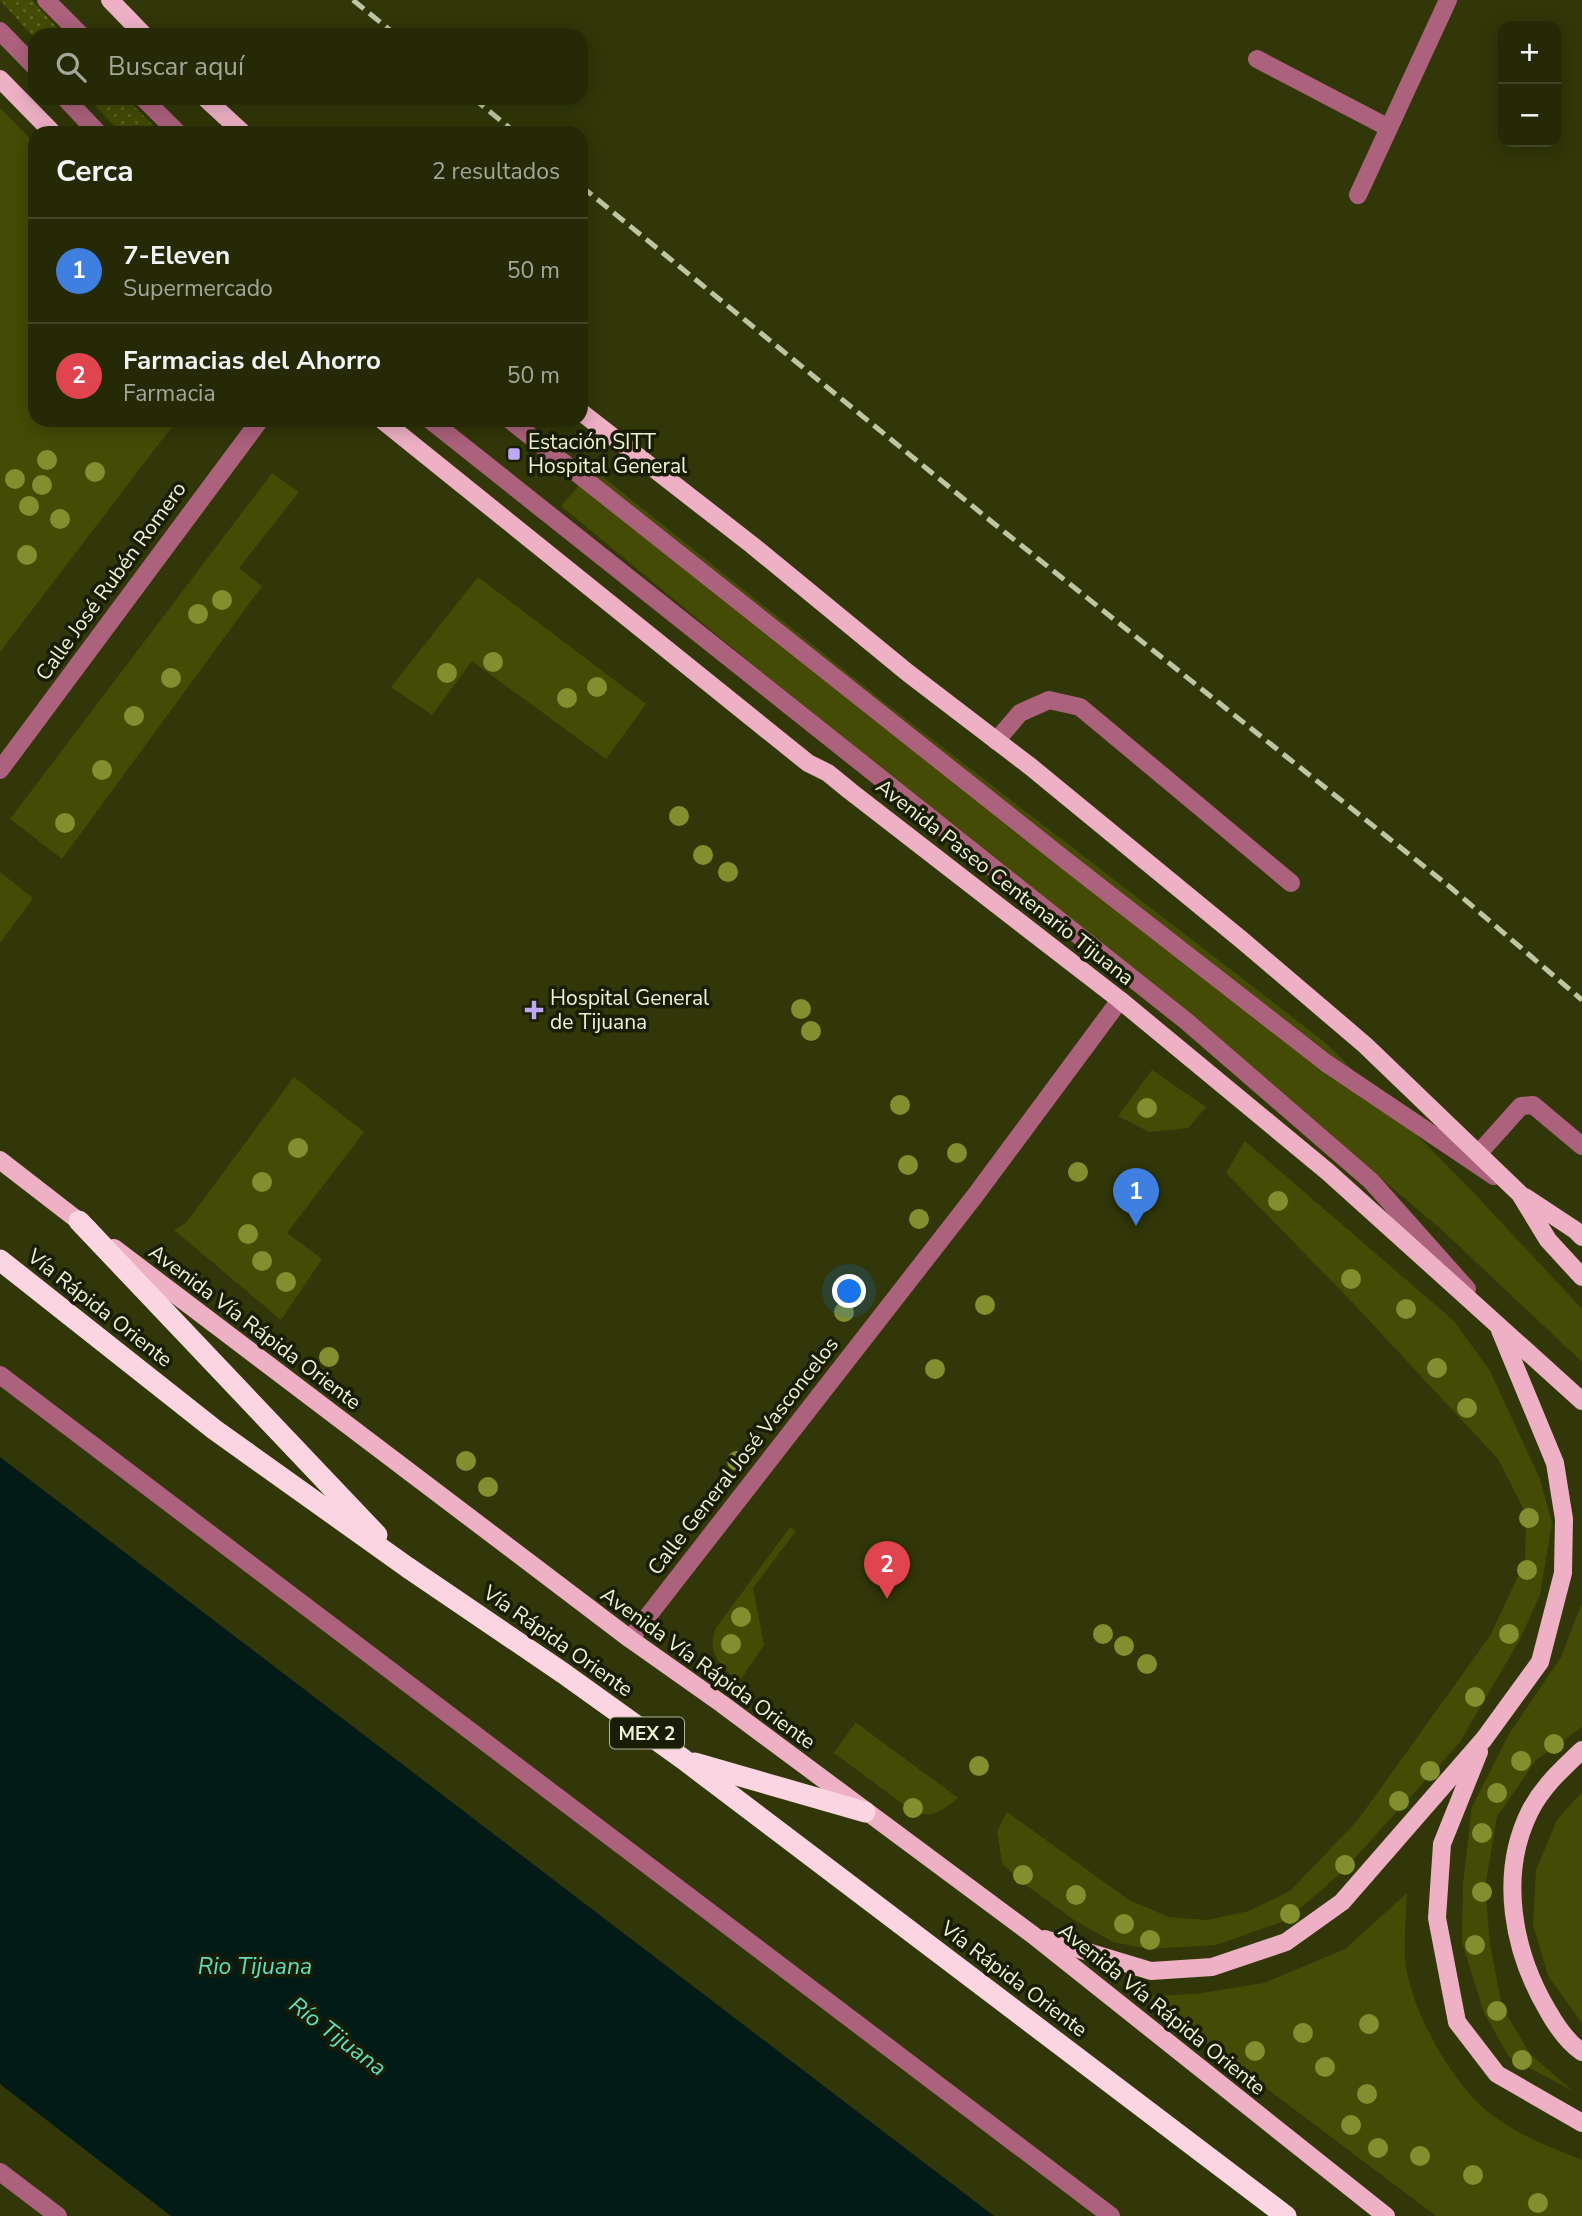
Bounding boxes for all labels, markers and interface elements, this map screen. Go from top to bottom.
map controls [1498,21,1561,147]
button: + [1498,21,1561,84]
search box [28,28,588,105]
icon: search [52,48,90,86]
text: Buscar aquí [108,49,244,84]
button: − [1498,84,1561,147]
text: Cerca [56,151,134,192]
text: 2 resultados [432,156,560,187]
text: 7-Eleven [123,238,230,273]
text: 1 [72,255,86,286]
text: 50 m [507,255,560,286]
text: Supermercado [123,273,273,304]
text: Farmacias del Ahorro [123,343,381,378]
text: 2 [72,360,86,391]
text: 50 m [507,360,560,391]
text: Farmacia [123,378,216,409]
place label: Estación SITT Hospital General [528,428,688,480]
marker: Estación SITT Hospital General [506,446,522,462]
street label: Calle José Rubén Romero [29,476,193,686]
street label: Avenida Paseo Centenario Tijuana [870,772,1140,992]
place label: Hospital General de Tijuana [550,984,710,1036]
marker: Hospital General de Tijuana [524,1000,544,1020]
pin: 1 [1113,1168,1159,1226]
street label: Avenida Vía Rápida Oriente [143,1238,367,1416]
street label: Vía Rápida Oriente [21,1242,178,1373]
your location [832,1274,866,1308]
street label: Calle General José Vasconcelos [641,1331,845,1581]
pin: 2 [864,1541,910,1599]
street label: Vía Rápida Oriente [477,1578,638,1703]
street label: Avenida Vía Rápida Oriente [595,1581,821,1755]
road number: MEX 2 [610,1718,684,1749]
street label: Vía Rápida Oriente [934,1914,1093,2043]
street label: Avenida Vía Rápida Oriente [1053,1917,1271,2101]
water label: Rio Tijuana [198,1951,312,1982]
water label: Río Tijuana [283,1990,393,2083]

